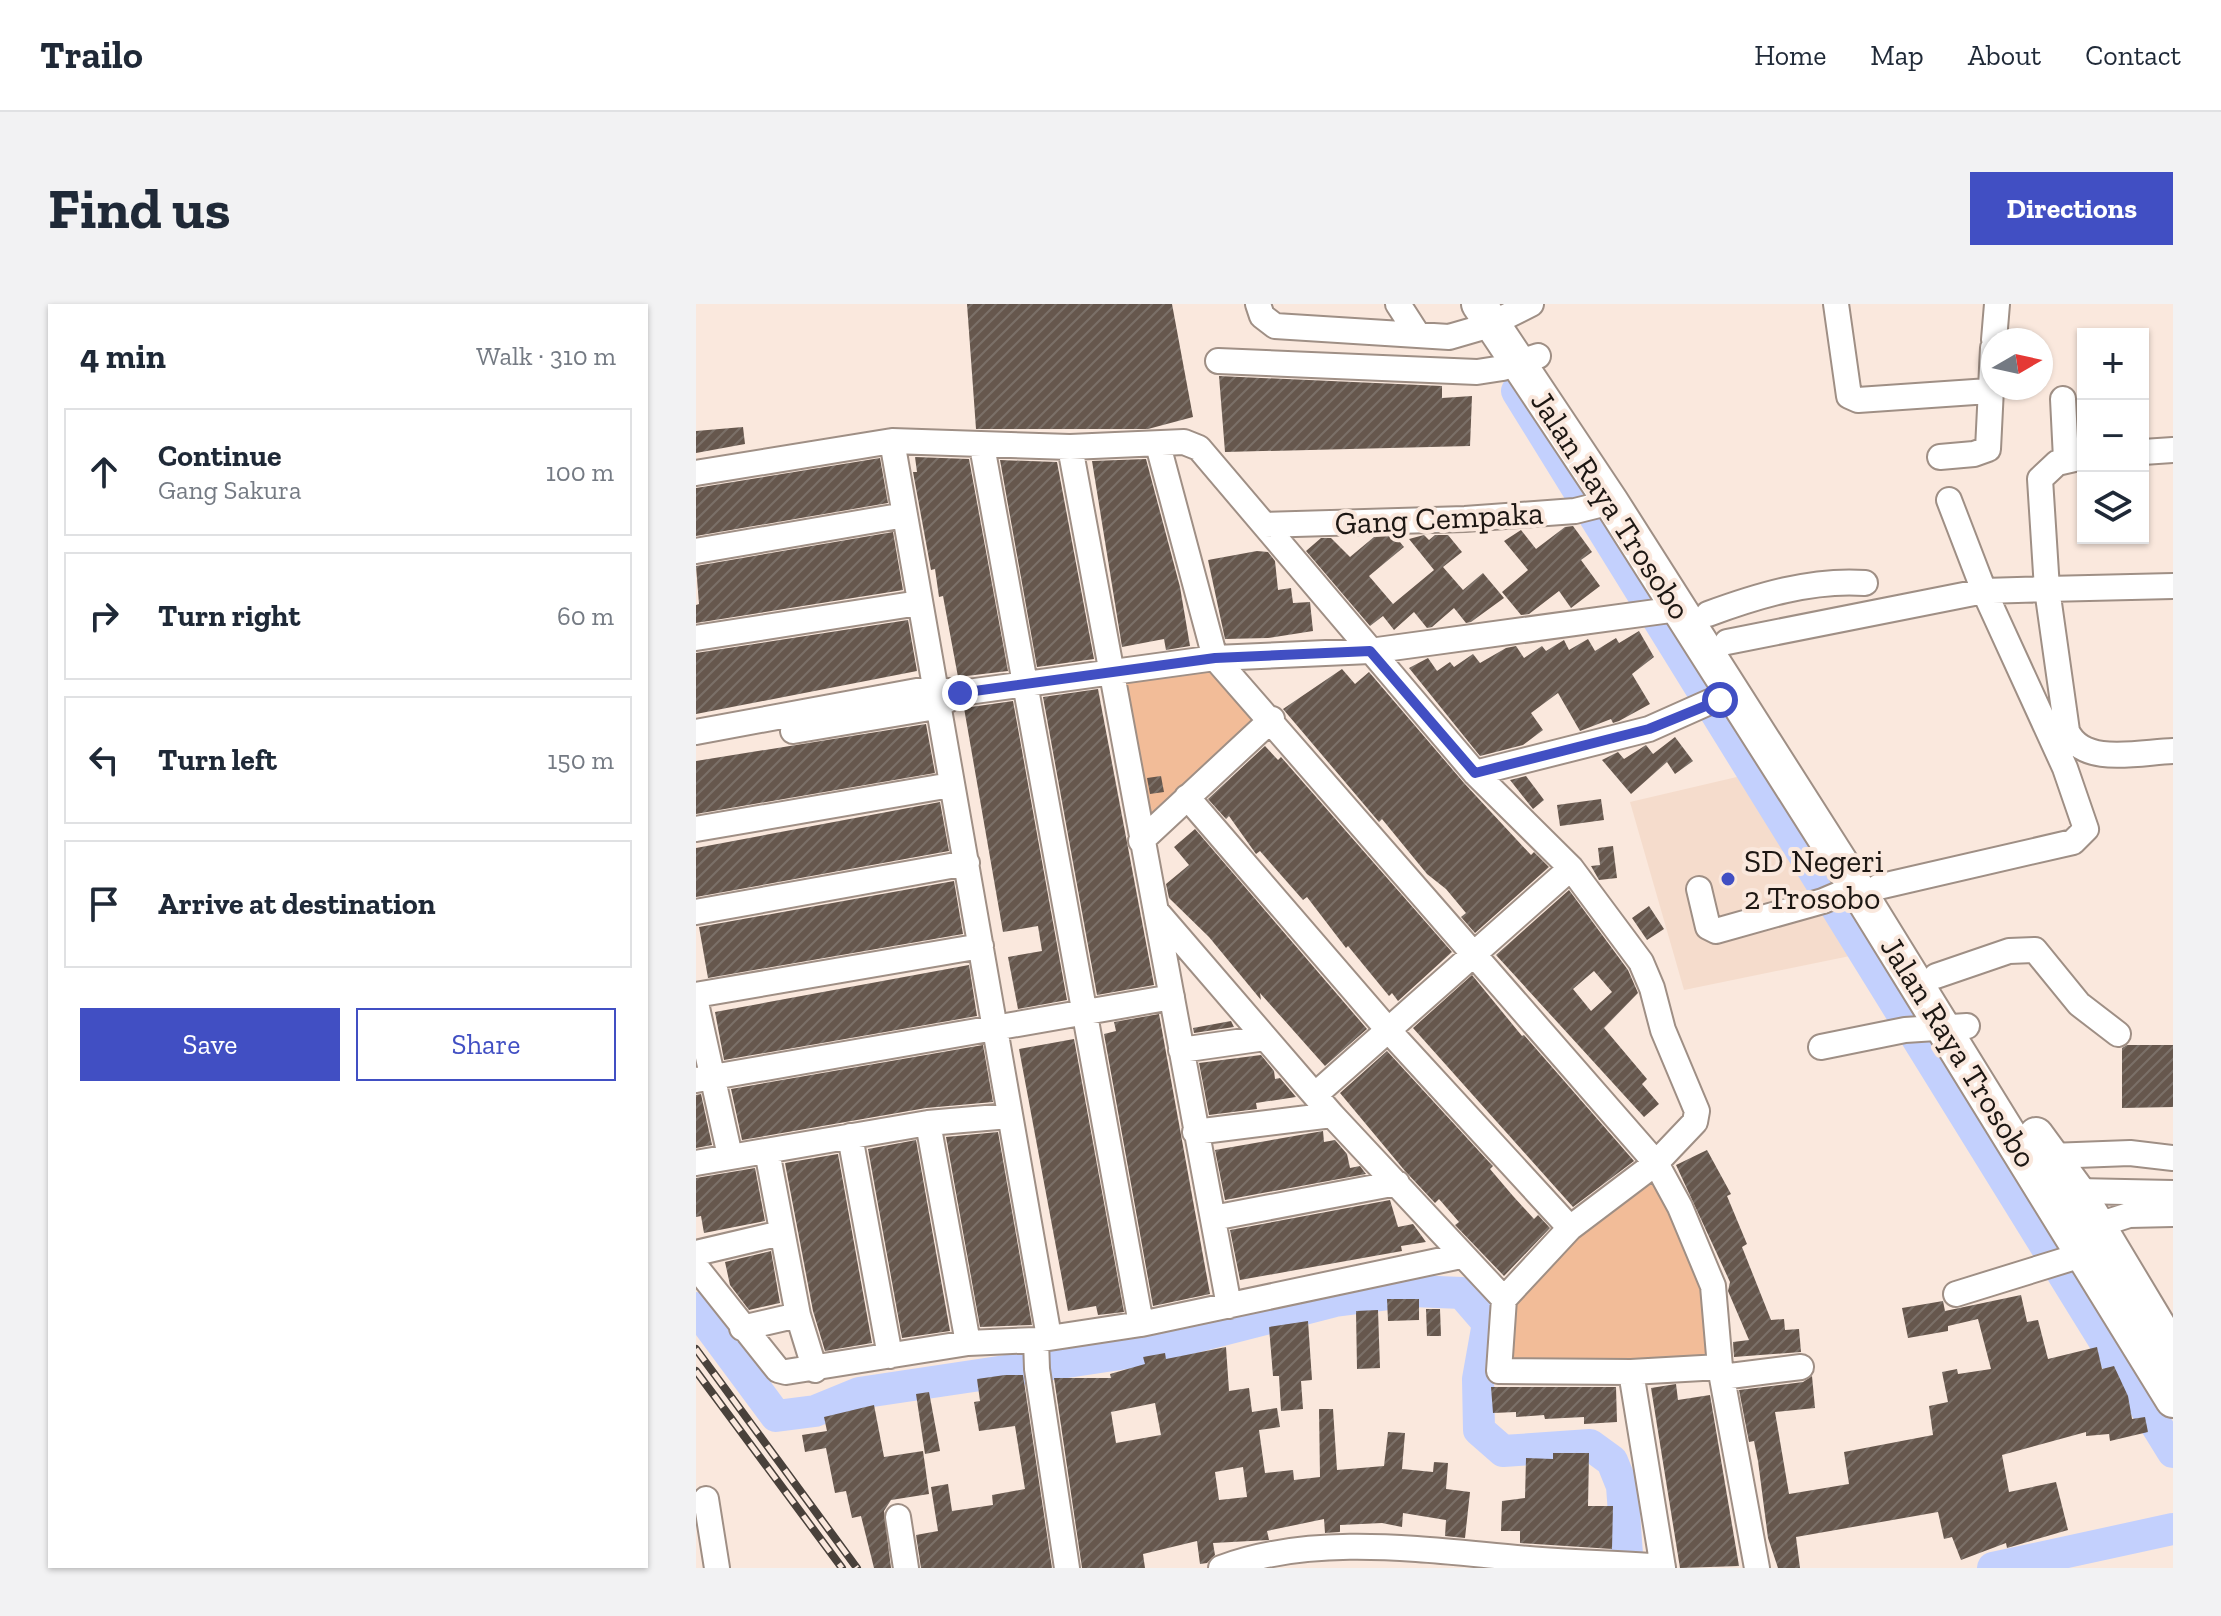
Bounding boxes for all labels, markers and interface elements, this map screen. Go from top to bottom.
text: Trailo [40,32,143,78]
text: Home [1754,39,1826,72]
text: Map [1870,39,1924,72]
text: About [1968,39,2041,72]
text: Contact [2085,39,2181,72]
button: Directions [1970,172,2173,245]
text: Find us [48,175,231,242]
north arrow [1981,328,2053,400]
map controls [2077,328,2149,544]
button: + [2077,328,2149,400]
text: 4 min [80,336,166,377]
text: Walk · 310 m [476,340,616,372]
street label: Jalan Raya Trosobo [1523,384,1699,626]
button: − [2077,400,2149,472]
text: Continue [158,438,282,474]
icon: ahead [82,450,126,494]
text: 100 m [546,456,614,488]
button: layers [2077,472,2149,544]
text: Gang Sakura [158,474,302,506]
street label: Gang Cempaka [1334,494,1544,542]
icon: right [82,594,126,638]
text: Turn right [158,598,300,634]
text: 60 m [557,600,614,632]
route end [942,675,978,711]
route start [1702,682,1738,718]
icon: left [82,738,126,782]
text: Turn left [158,742,277,778]
text: 150 m [547,744,614,776]
place label: SD Negeri 2 Trosobo [1744,842,1884,917]
marker: SD Negeri 2 Trosobo [1719,870,1737,888]
icon: arrive [82,882,126,926]
text: Arrive at destination [158,886,435,922]
street label: Jalan Raya Trosobo [1873,930,2045,1174]
button: Save [80,1008,340,1081]
button: Share [356,1008,616,1081]

